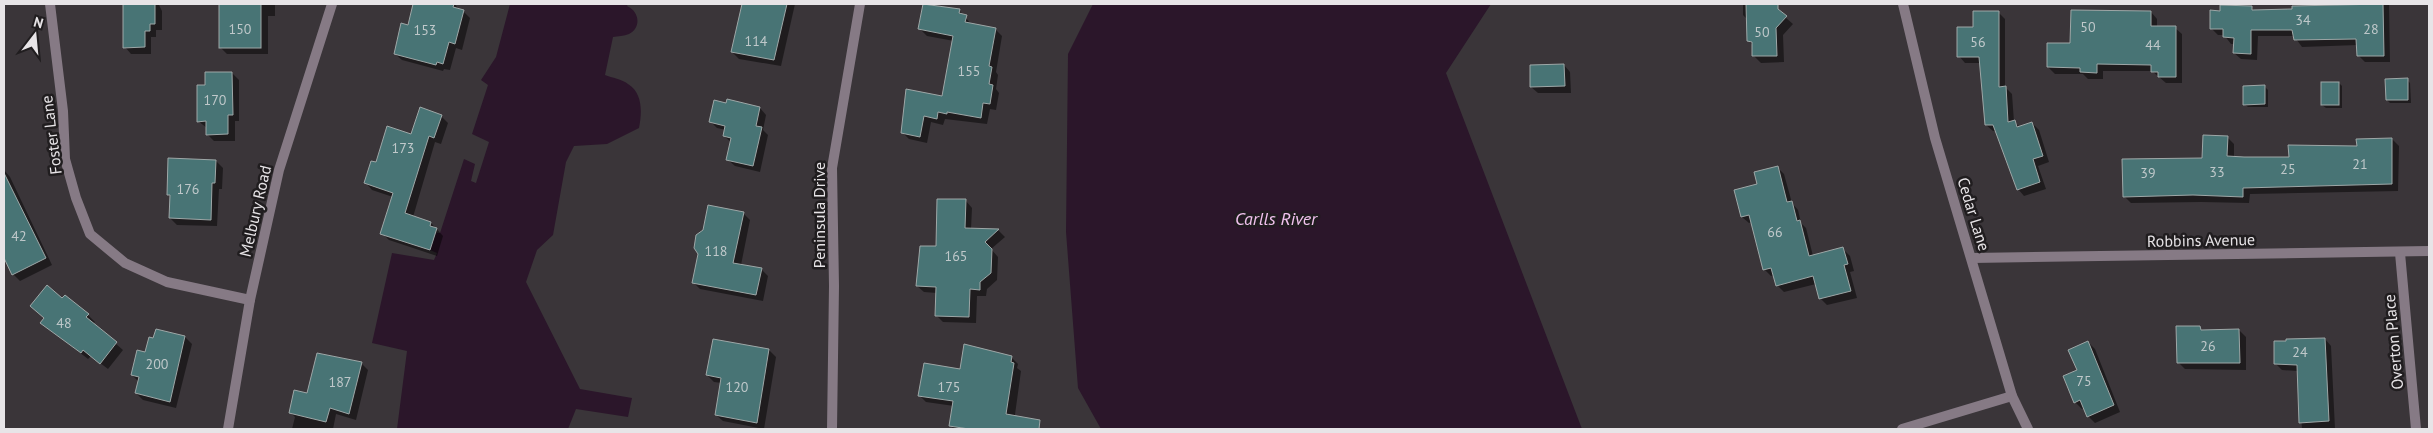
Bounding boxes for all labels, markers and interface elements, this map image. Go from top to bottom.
north arrow [10,10,60,60]
house number: 34 [2295,11,2311,29]
text: N [32,13,45,32]
house number: 50 [2080,18,2096,36]
house number: 150 [229,20,252,38]
house number: 28 [2363,20,2379,38]
house number: 153 [414,21,436,39]
house number: 50 [1754,23,1770,41]
house number: 114 [745,32,768,50]
house number: 56 [1970,33,1986,51]
house number: 44 [2145,36,2161,54]
house number: 155 [958,62,980,80]
house number: 170 [204,91,227,109]
street label: Foster Lane [36,94,66,176]
house number: 173 [392,139,414,157]
house number: 21 [2352,155,2368,173]
house number: 25 [2280,160,2296,178]
street label: Peninsula Drive [809,162,829,268]
street label: Melbury Road [235,163,275,259]
house number: 33 [2209,163,2225,181]
house number: 39 [2140,164,2156,182]
street label: Cedar Lane [1953,175,1995,253]
house number: 176 [177,180,199,198]
water label: Carlls River [1235,207,1318,230]
house number: 66 [1767,223,1783,241]
house number: 42 [11,227,27,245]
street label: Robbins Avenue [2147,229,2255,251]
house number: 118 [705,242,727,260]
house number: 165 [945,247,967,265]
street label: Overton Place [2379,293,2407,391]
house number: 48 [56,314,72,332]
house number: 26 [2200,337,2216,355]
house number: 24 [2292,343,2308,361]
house number: 200 [146,355,169,373]
house number: 75 [2076,372,2092,390]
house number: 187 [329,373,351,391]
house number: 120 [726,378,749,396]
house number: 175 [938,378,960,396]

